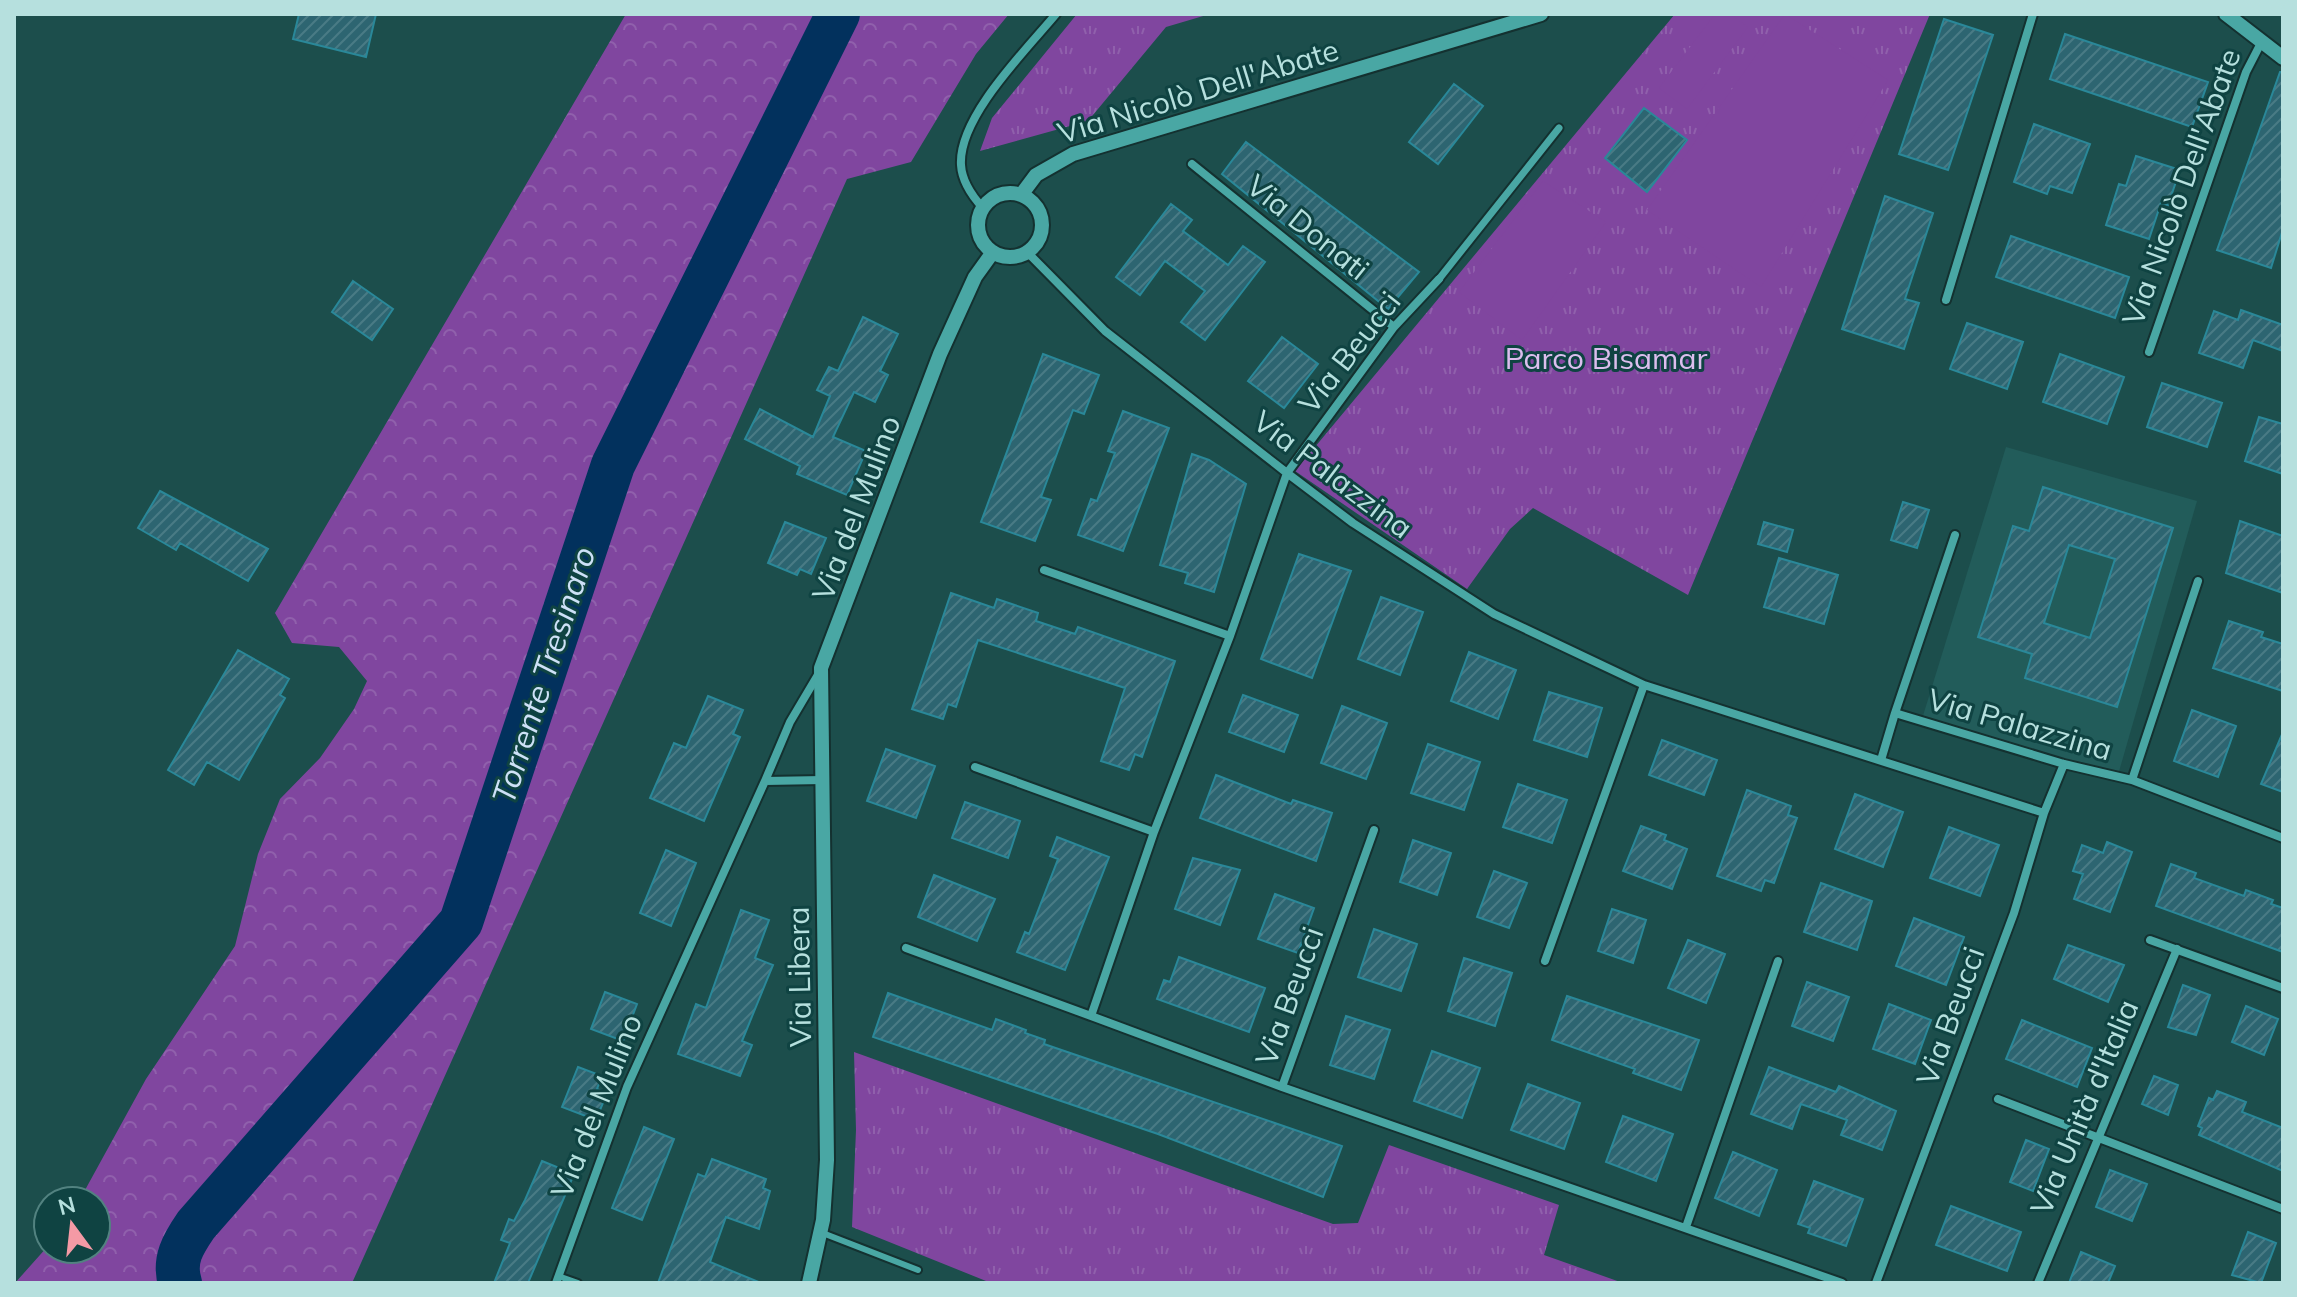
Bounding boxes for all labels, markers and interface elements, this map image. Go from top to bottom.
street label: Via Nicolò Dell'Abate [1053,30,1343,152]
street label: Via Nicolò Dell'Abate [2113,43,2249,331]
street label: Via Donati [1239,166,1377,288]
street label: Via Beucci [1290,283,1408,421]
park label: Parco Bisamar [1505,339,1707,377]
street label: Via Palazzina [1246,402,1420,546]
street label: Via del Mulino [803,410,909,606]
water label: Torrente Tresinaro [483,541,603,809]
street label: Via Palazzina [1924,680,2116,768]
street label: Via Libera [779,906,819,1048]
street label: Via Beucci [1246,922,1332,1070]
street label: Via Beucci [1907,942,1993,1090]
street label: Via Unità d'Italia [2022,994,2146,1220]
street label: Via del Mulino [542,1008,650,1204]
north arrow [32,1185,112,1265]
text: N [55,1190,78,1221]

